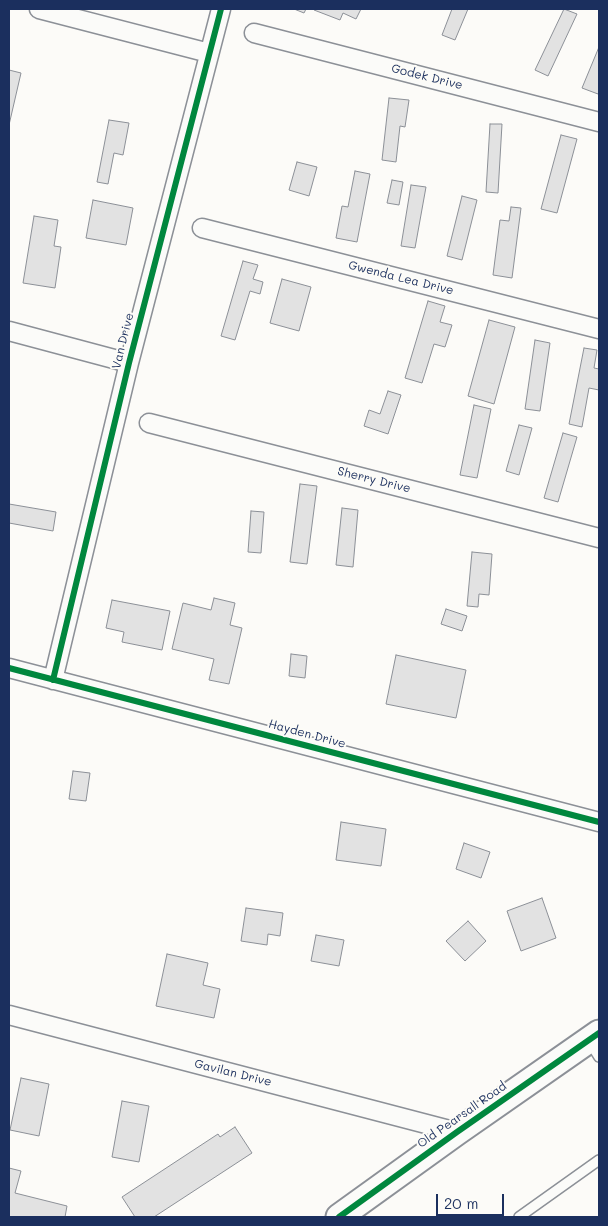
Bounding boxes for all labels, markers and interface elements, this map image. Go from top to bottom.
street label: Godek Drive [390,61,464,93]
street label: Gwenda Lea Drive [347,258,455,298]
street label: Van Drive [109,311,137,371]
street label: Sherry Drive [336,464,412,496]
street label: Hayden Drive [267,717,347,751]
street label: Gavilan Drive [193,1056,273,1090]
street label: Old Pearsall Road [415,1079,509,1151]
scale bar [438,1184,506,1216]
text: 20 m [444,1193,478,1213]

